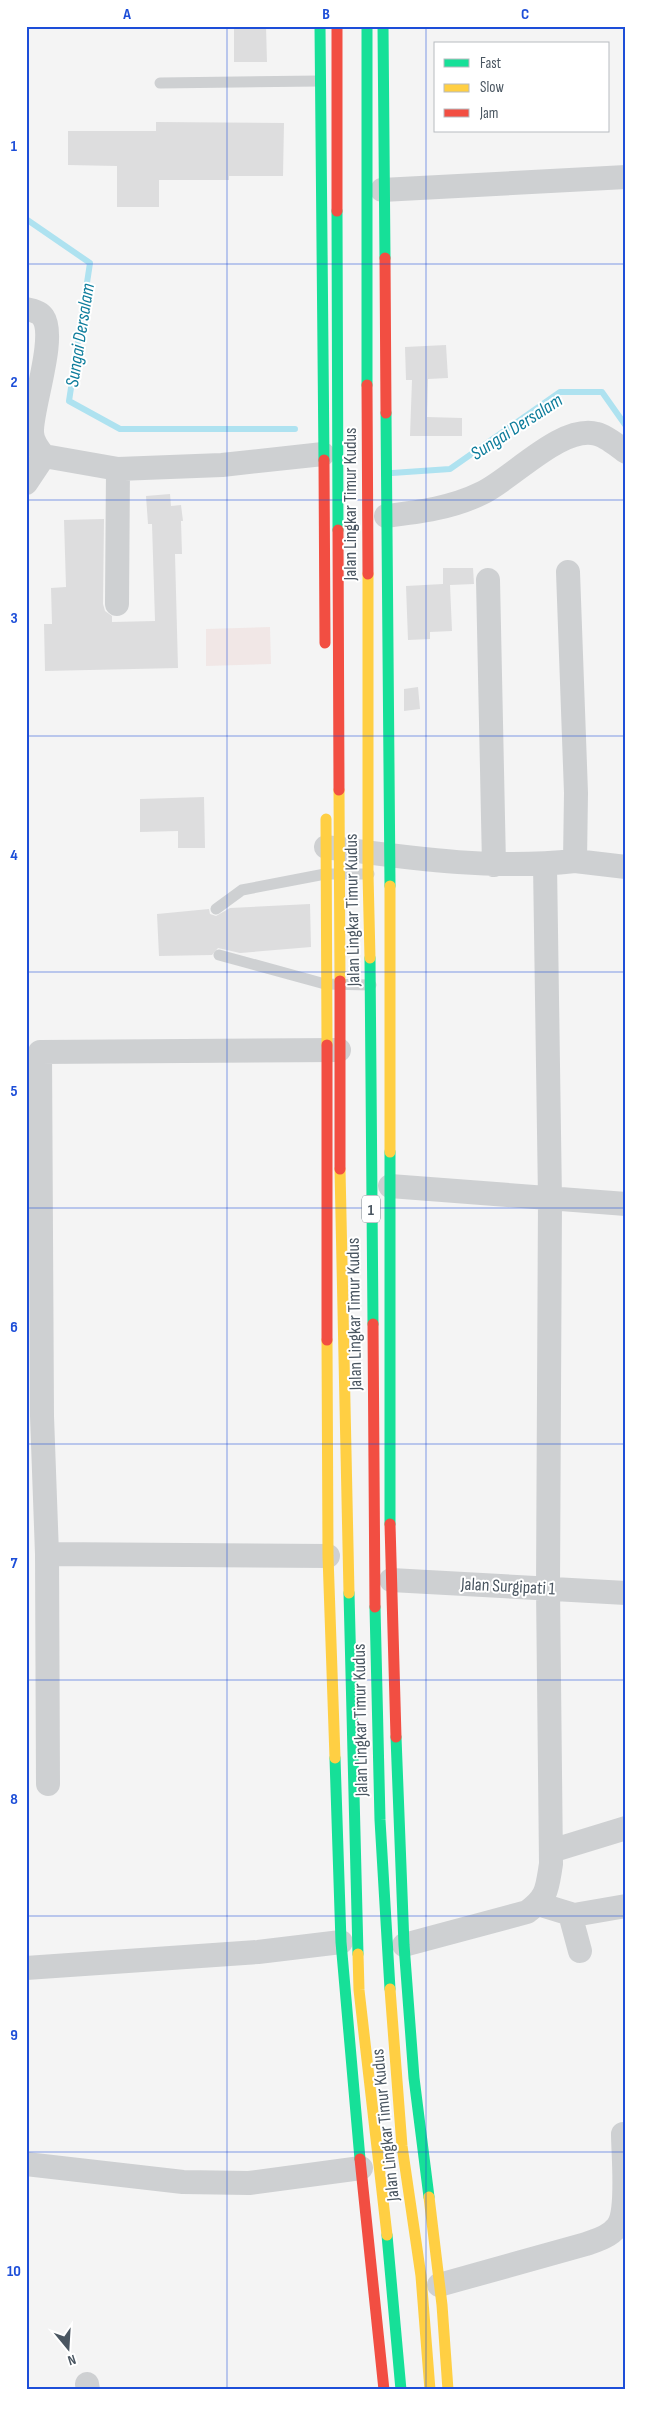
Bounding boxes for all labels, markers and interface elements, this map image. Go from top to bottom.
text: A [122,5,131,24]
text: B [322,5,330,24]
text: C [521,5,529,24]
legend [434,42,610,132]
text: Fast [480,54,502,73]
text: Slow [480,78,504,97]
text: Jam [479,104,498,123]
text: 1 [11,137,18,156]
water label: Sungai Dersalam [61,282,100,389]
text: 2 [10,373,18,392]
water label: Sungai Dersalam [467,389,567,465]
street label: Jalan Lingkar Timur Kudus [340,428,361,581]
text: 3 [10,609,18,628]
street label: Jalan Lingkar Timur Kudus [341,833,364,988]
text: 4 [10,846,18,865]
text: 5 [10,1082,18,1101]
road number: 1 [362,1196,380,1222]
street label: Jalan Lingkar Timur Kudus [343,1237,366,1392]
text: 6 [10,1318,18,1337]
text: 7 [11,1554,18,1573]
street label: Jalan Surgipati 1 [459,1573,556,1599]
street label: Jalan Lingkar Timur Kudus [349,1643,372,1798]
text: 8 [10,1790,18,1809]
text: 9 [10,2026,18,2045]
street label: Jalan Lingkar Timur Kudus [367,2048,404,2203]
text: 10 [7,2262,21,2281]
north arrow [42,2324,92,2374]
text: N [66,2351,78,2369]

